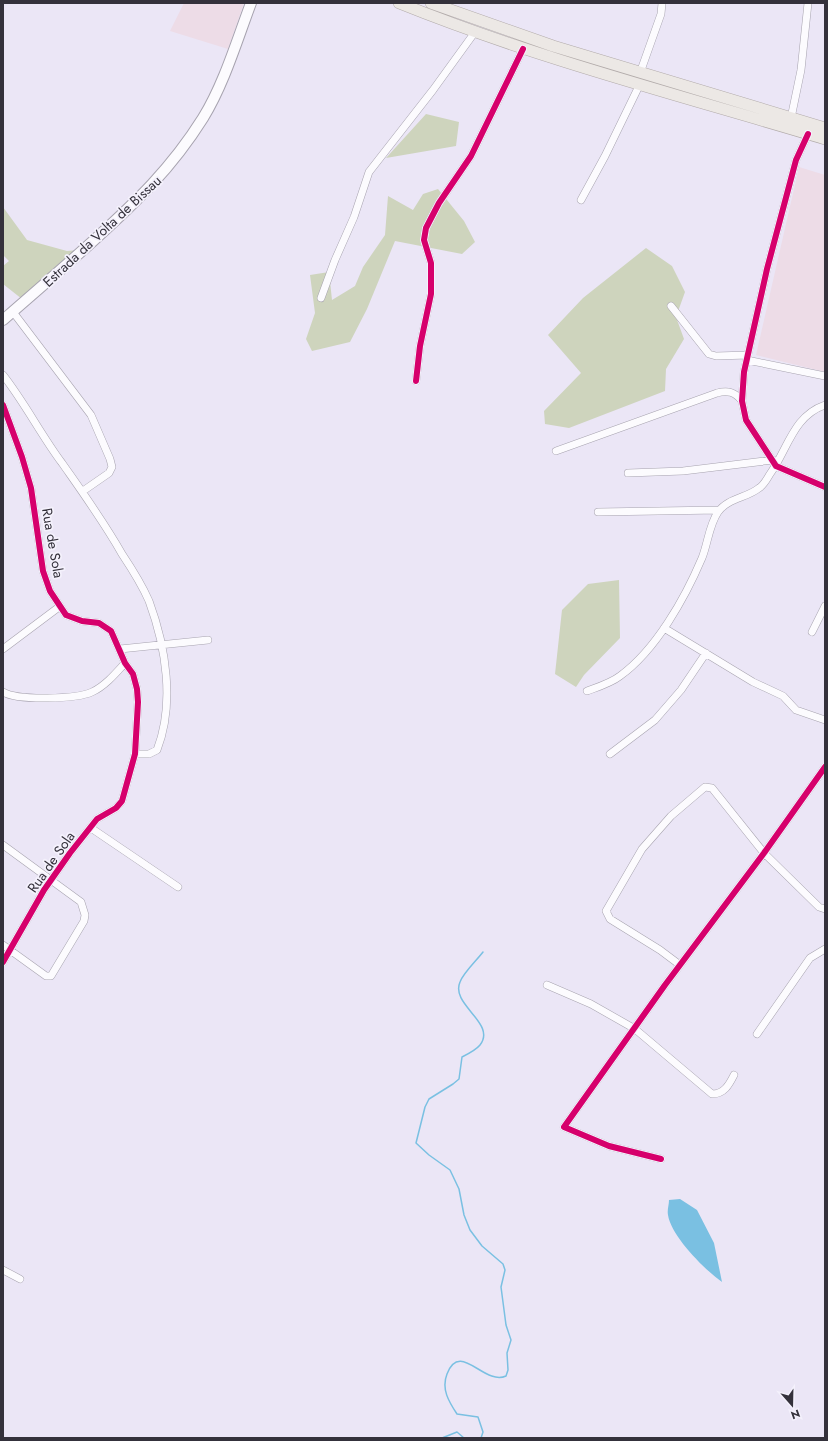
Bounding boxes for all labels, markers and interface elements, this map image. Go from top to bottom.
street label: Estrada da Volta de Bissau [38,171,166,291]
street label: Rua de Sola [37,506,69,580]
street label: Rua de Sola [23,827,79,897]
north arrow [772,1385,812,1425]
text: N [789,1405,802,1423]

